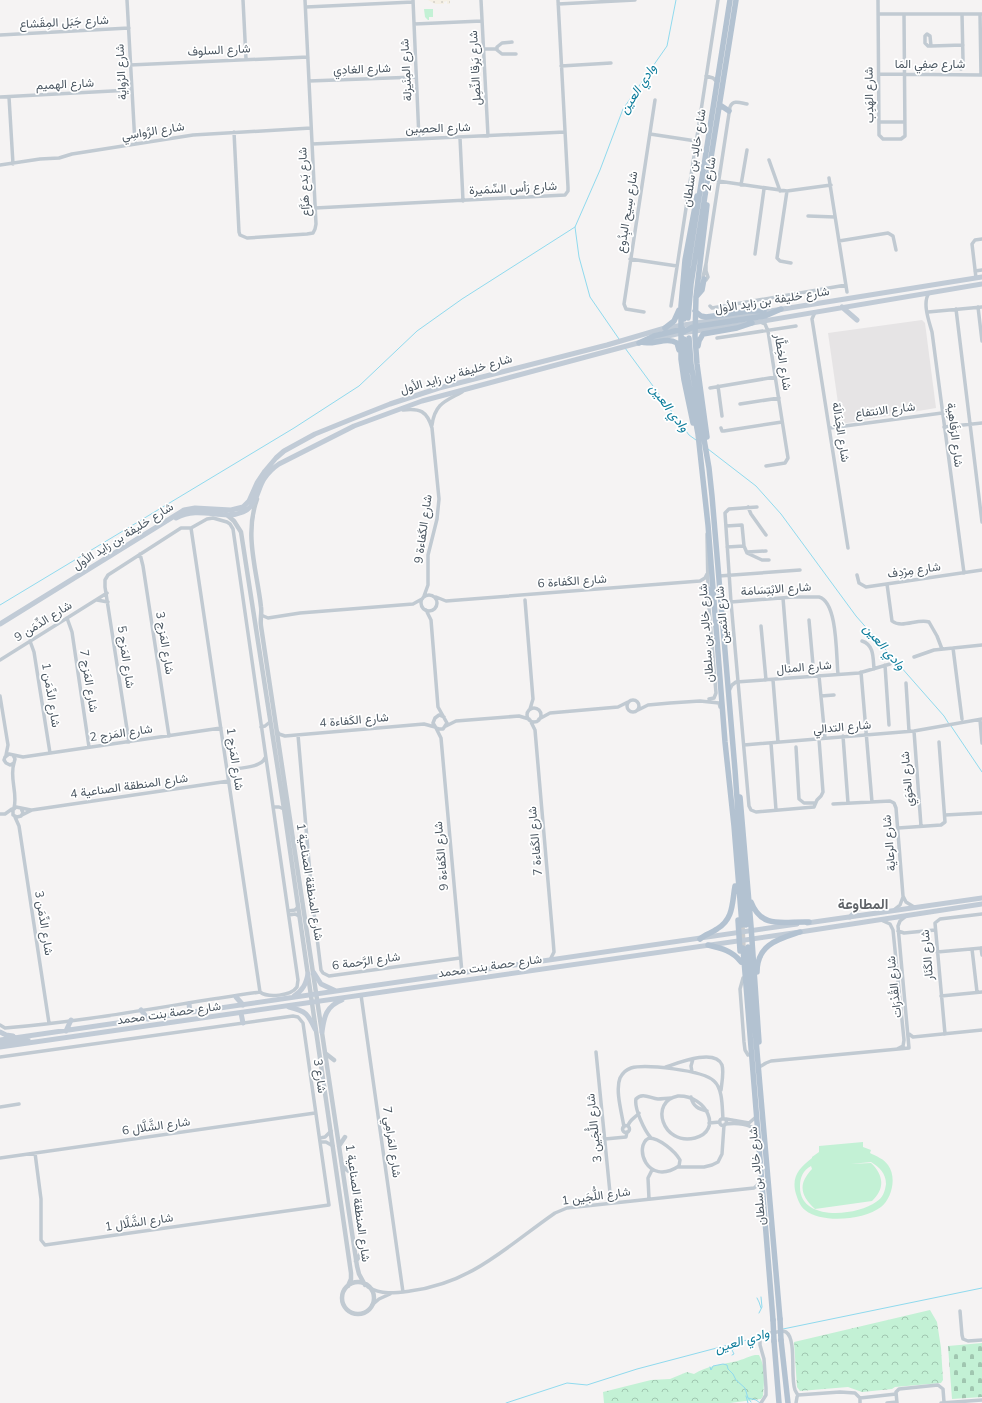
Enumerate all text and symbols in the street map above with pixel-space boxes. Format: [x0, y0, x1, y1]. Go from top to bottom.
street label: شارع جَبَل المِقَشاع [19, 12, 109, 33]
street label: شارع بَرقا النِّصِل [465, 30, 486, 106]
street label: شارع المِنَيزلة [396, 38, 417, 102]
street label: شارع السلوف [187, 40, 251, 61]
street label: شارع الرُواية [112, 44, 131, 100]
street label: شارع صِفِي المَا [895, 56, 965, 74]
street label: شارع الغادِي [333, 60, 391, 80]
water label: وادي العين [615, 60, 662, 118]
street label: شارع الهَدِب [861, 67, 878, 123]
street label: شارع الهميم [35, 74, 95, 95]
street label: شارع خالِد بن سلطان [678, 108, 711, 208]
street label: شارع الرَّواسِي [120, 118, 186, 146]
street label: شارع الحصِين [405, 119, 471, 138]
street label: شارع بَدع هَزَّاع [294, 147, 315, 217]
street label: شارع 2 [698, 156, 721, 192]
street label: شارع سِيح البِدُوع [613, 170, 642, 254]
street label: شارع رَأس السِّمَيرة [469, 178, 557, 199]
street label: شارع خليفة بن زايد الأول [714, 283, 831, 318]
street label: شارع الخِطَّار [769, 331, 796, 392]
street label: شارع خليفة بن زايد الأول [398, 350, 514, 399]
water label: وادي العين [644, 380, 693, 437]
street label: شارع الانتفاع [854, 398, 916, 423]
street label: شارع الجَدَالَة [827, 401, 854, 463]
street label: شارع الرَفَاهِية [942, 402, 967, 468]
street label: شارع الكَفاءة 9 [410, 494, 437, 565]
street label: شارع خليفة بن زايد الأول [70, 499, 177, 574]
street label: شارع مِرْدِف [886, 558, 942, 583]
street label: شارع الكَفاءة 6 [537, 571, 607, 592]
street label: شارع الابْتِسَامَة [740, 579, 812, 600]
street label: شارع خالِد بن سلطان [695, 583, 718, 683]
street label: شارع الثمين [712, 585, 733, 645]
street label: شارع الدِّمَن 9 [11, 597, 75, 646]
street label: شارع المَزج 3 [151, 610, 178, 676]
water label: وادي العين [858, 620, 909, 675]
street label: شارع المَزج 5 [113, 625, 138, 690]
street label: شارع المَزج 7 [75, 648, 102, 714]
street label: شارع المنال [776, 657, 832, 678]
street label: شارع الدِّمَن 1 [37, 662, 64, 729]
street label: شارع الكَفاءة 4 [319, 709, 389, 732]
street label: شارع التدالي [812, 716, 872, 739]
street label: شارع المَزج 2 [89, 721, 154, 746]
street label: شارع المَزج 1 [222, 727, 247, 792]
street label: شارع الخوَي [897, 751, 919, 807]
street label: شارع المنطقة الصناعية 4 [69, 770, 189, 803]
street label: شارع الكَفاءة 7 [524, 806, 547, 876]
street label: شارع الرعاية [879, 814, 900, 872]
street label: شارع الكَفاءة 9 [430, 821, 453, 891]
street label: شارع المنطقة الصناعية 1 [292, 822, 327, 942]
street label: شارع الدِّمَن 3 [30, 890, 57, 957]
district label: المطاوعة [838, 895, 888, 914]
street label: شارع الكَنَار [917, 929, 938, 982]
street label: شارع الرَّحمة 6 [331, 948, 401, 975]
street label: شارع حصة بنت محمد [437, 951, 543, 982]
street label: شارع القُدْرَات [883, 955, 906, 1019]
street label: شارع حصة بنت محمد [116, 998, 222, 1029]
street label: شارع 3 [309, 1058, 330, 1094]
street label: شارع اللُّجَين 3 [580, 1093, 607, 1163]
street label: شارع المَرامِي 7 [377, 1105, 405, 1179]
street label: شارع الشَّلَّال 6 [121, 1112, 191, 1140]
street label: شارع خالِد بن سلطان [745, 1126, 770, 1226]
street label: شارع المنطقة الصناعية 1 [341, 1143, 374, 1263]
street label: شارع اللُّجَين 1 [560, 1181, 632, 1210]
street label: شارع الشَّلَّال 1 [104, 1208, 174, 1236]
water label: وادي العين [712, 1324, 772, 1359]

